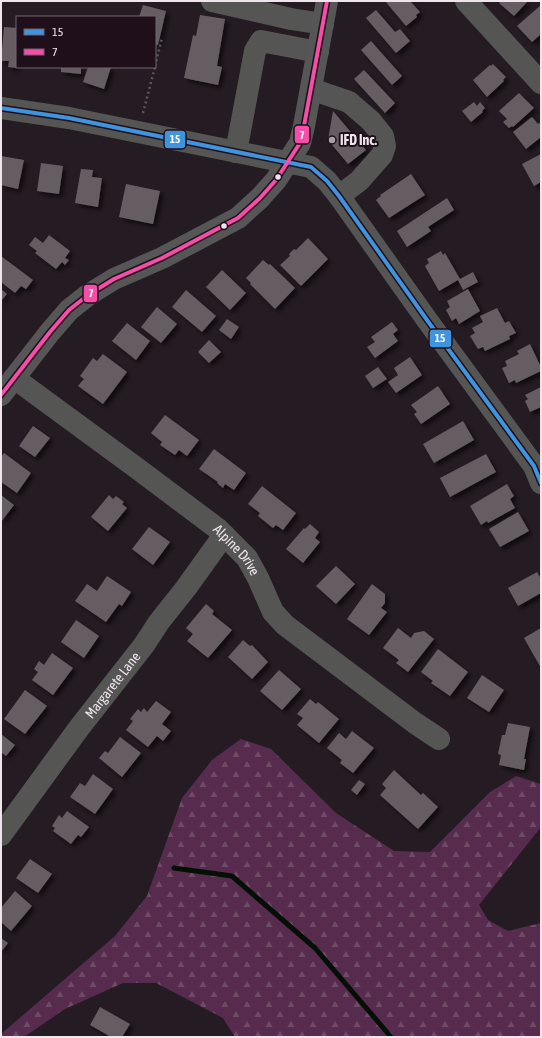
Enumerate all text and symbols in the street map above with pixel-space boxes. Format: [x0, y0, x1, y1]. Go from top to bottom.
legend [16, 16, 156, 68]
text: 15 [52, 25, 63, 39]
text: 7 [52, 45, 58, 59]
line badge: 7 [294, 125, 310, 144]
text: 7 [299, 129, 305, 141]
line badge: 15 [164, 130, 186, 149]
place label: IFD Inc. [340, 132, 378, 148]
text: 15 [170, 133, 180, 145]
marker: IFD Inc. [327, 135, 337, 145]
unlabelled marker [273, 172, 283, 182]
unlabelled marker [219, 221, 229, 231]
line badge: 7 [83, 284, 98, 303]
text: 7 [88, 287, 94, 299]
line badge: 15 [429, 329, 452, 348]
text: 15 [435, 332, 445, 344]
street label: Alpine Drive [210, 521, 263, 578]
street label: Margarete Lane [82, 649, 144, 721]

